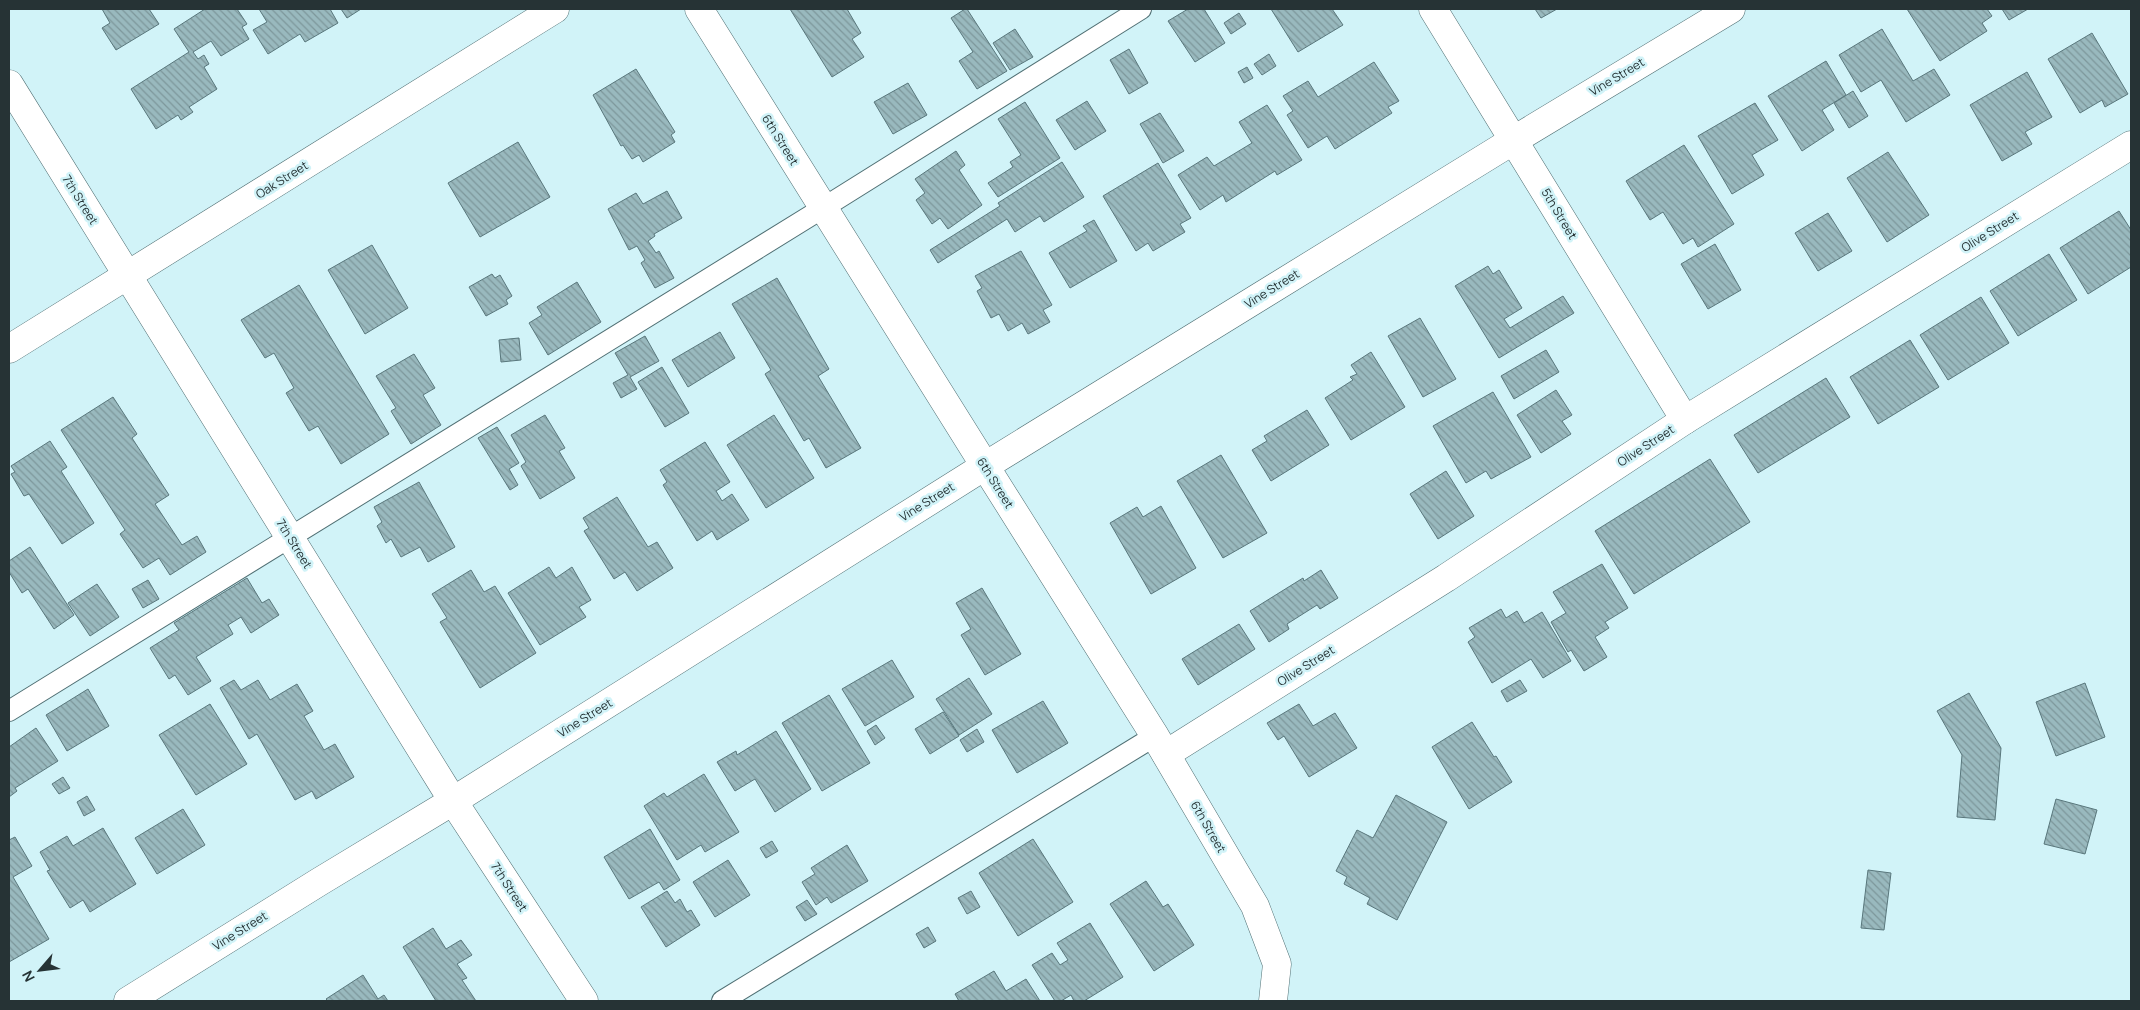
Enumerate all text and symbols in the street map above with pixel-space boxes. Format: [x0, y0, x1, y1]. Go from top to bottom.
street label: Vine Street [1586, 53, 1648, 100]
street label: 6th Street [758, 111, 803, 169]
street label: Oak Street [252, 157, 311, 202]
street label: 7th Street [58, 172, 102, 228]
street label: 5th Street [1538, 185, 1581, 243]
street label: Olive Street [1958, 207, 2022, 256]
street label: Vine Street [1241, 265, 1302, 312]
street label: Olive Street [1614, 421, 1678, 470]
street label: 6th Street [973, 454, 1018, 512]
street label: Vine Street [896, 478, 957, 525]
street label: 7th Street [272, 516, 316, 572]
street label: Olive Street [1274, 641, 1338, 690]
street label: Vine Street [554, 694, 615, 741]
street label: 6th Street [1187, 798, 1230, 856]
street label: 7th Street [487, 859, 532, 915]
street label: Vine Street [209, 907, 270, 954]
north arrow [15, 945, 65, 995]
text: N [17, 967, 39, 985]

